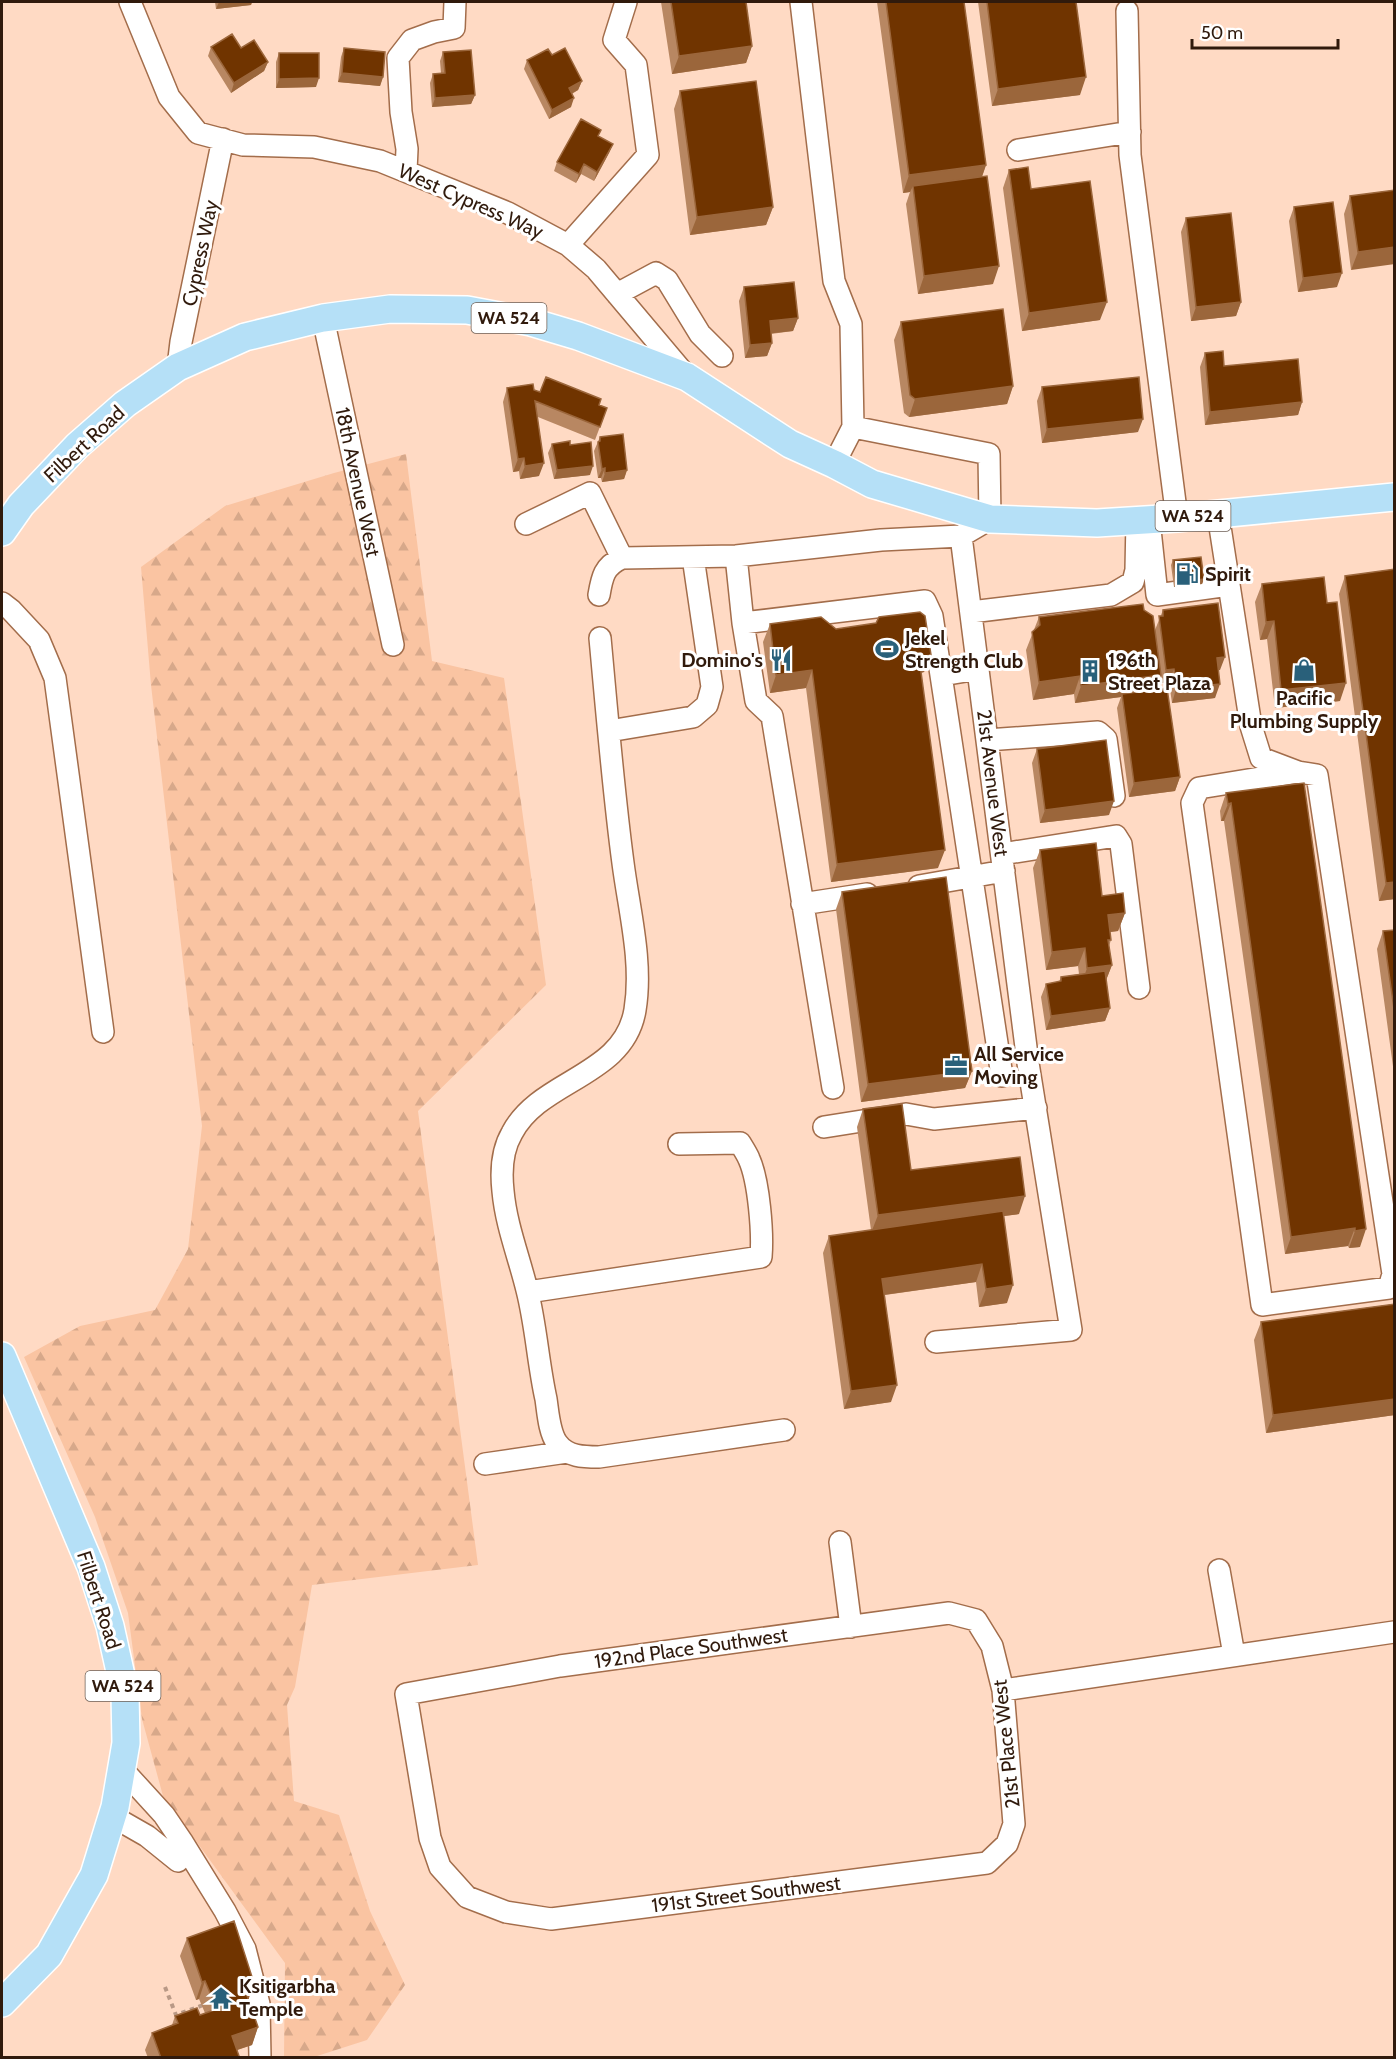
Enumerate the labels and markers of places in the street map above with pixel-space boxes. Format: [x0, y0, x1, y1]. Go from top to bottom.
fuel station icon: Spirit [1174, 561, 1200, 587]
place label: Spirit [1205, 562, 1251, 586]
place label: Jekel Strength Club [904, 626, 1023, 673]
sports icon: Jekel Strength Club [874, 636, 900, 662]
restaurant icon: Domino's [768, 647, 794, 673]
place label: Domino's [681, 648, 763, 672]
place label: 196th Street Plaza [1108, 648, 1211, 695]
shop icon: Pacific Plumbing Supply [1291, 657, 1317, 683]
building icon: 196th Street Plaza [1077, 658, 1103, 684]
place label: Pacific Plumbing Supply [1230, 686, 1378, 733]
place label: All Service Moving [974, 1042, 1064, 1089]
office icon: All Service Moving [943, 1053, 969, 1079]
place label: Ksitigarbha Temple [239, 1974, 335, 2021]
temple icon: Ksitigarbha Temple [208, 1985, 234, 2011]

